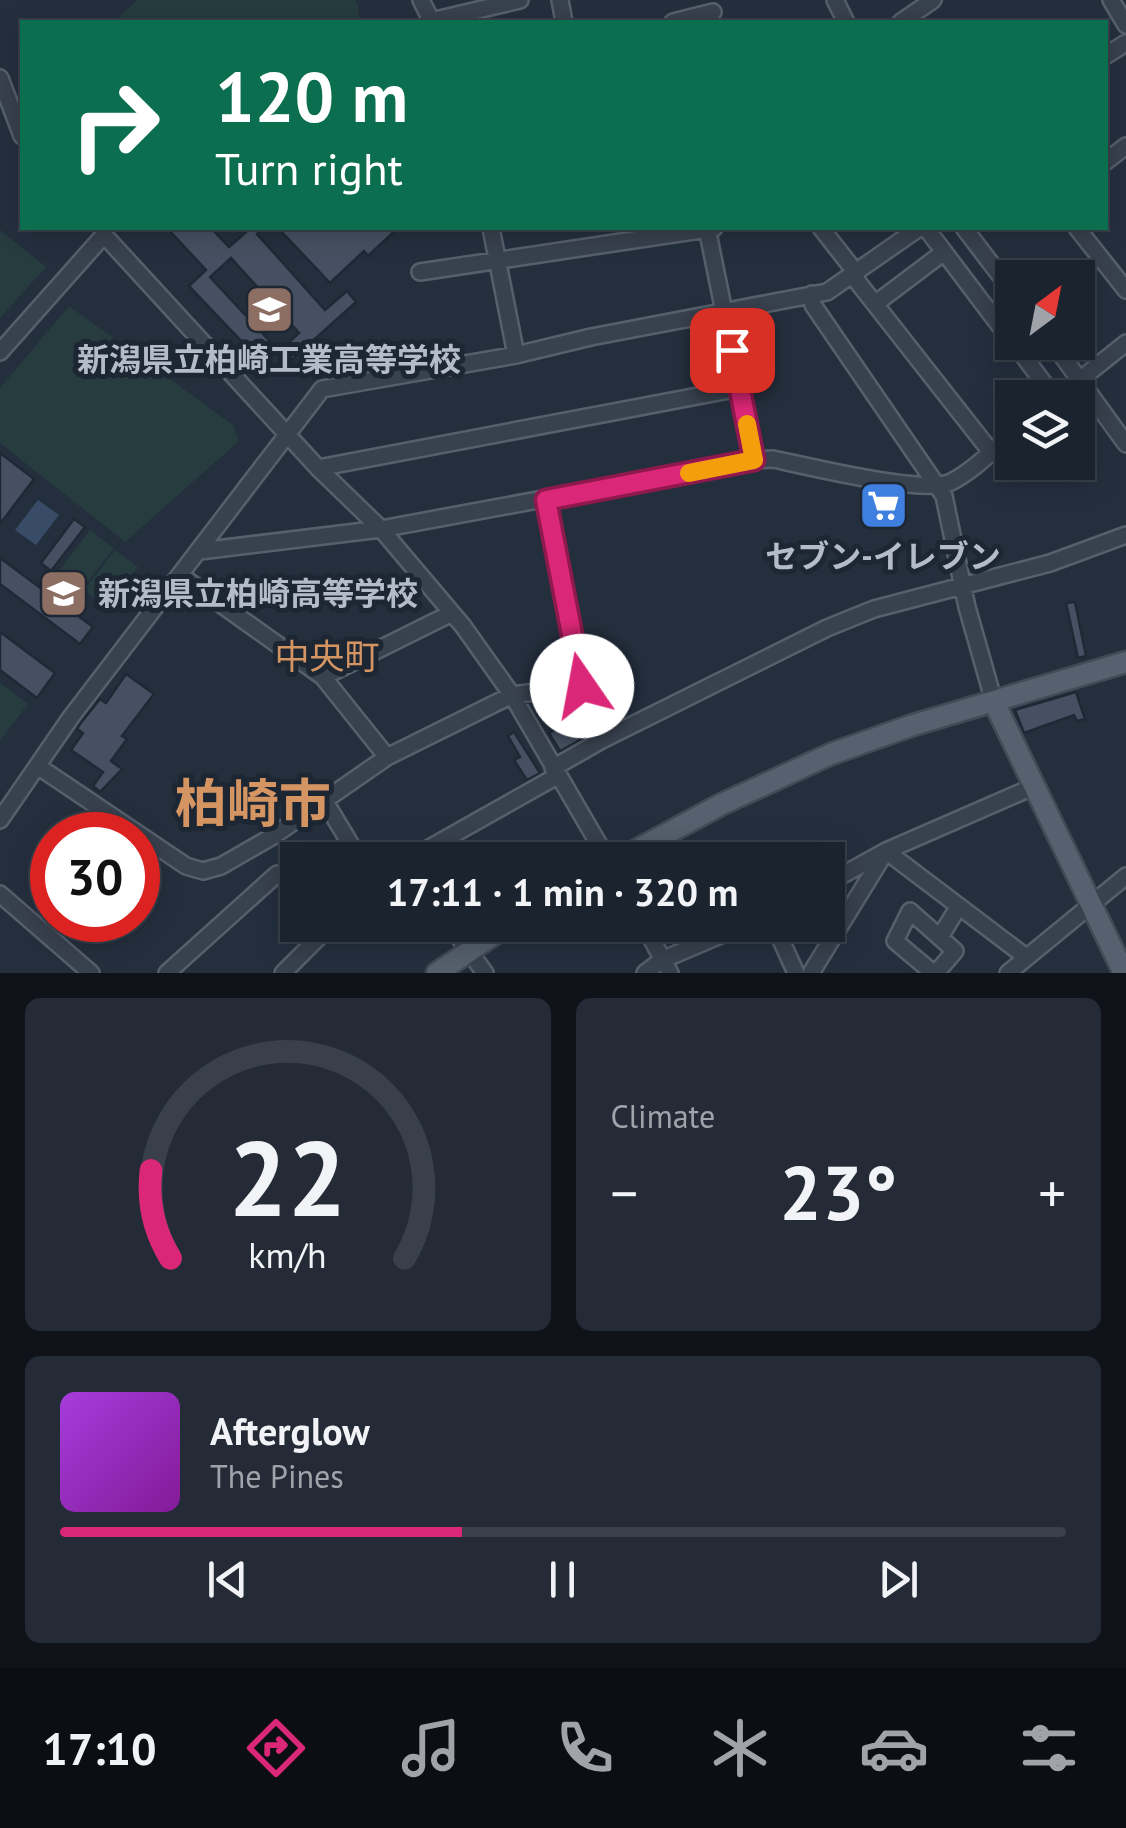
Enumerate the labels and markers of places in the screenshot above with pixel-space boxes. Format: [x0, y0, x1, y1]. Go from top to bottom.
school or university icon: 新潟県立柏崎工業高等学校 [243, 283, 295, 335]
pin [690, 308, 775, 393]
place label: 新潟県立柏崎工業高等学校 [77, 338, 461, 380]
supermarket icon: セブン-イレブン [857, 480, 909, 532]
place label: セブン-イレブン [765, 535, 1001, 577]
school or university icon: 新潟県立柏崎高等学校 [37, 567, 89, 619]
place label: 新潟県立柏崎高等学校 [98, 572, 418, 614]

